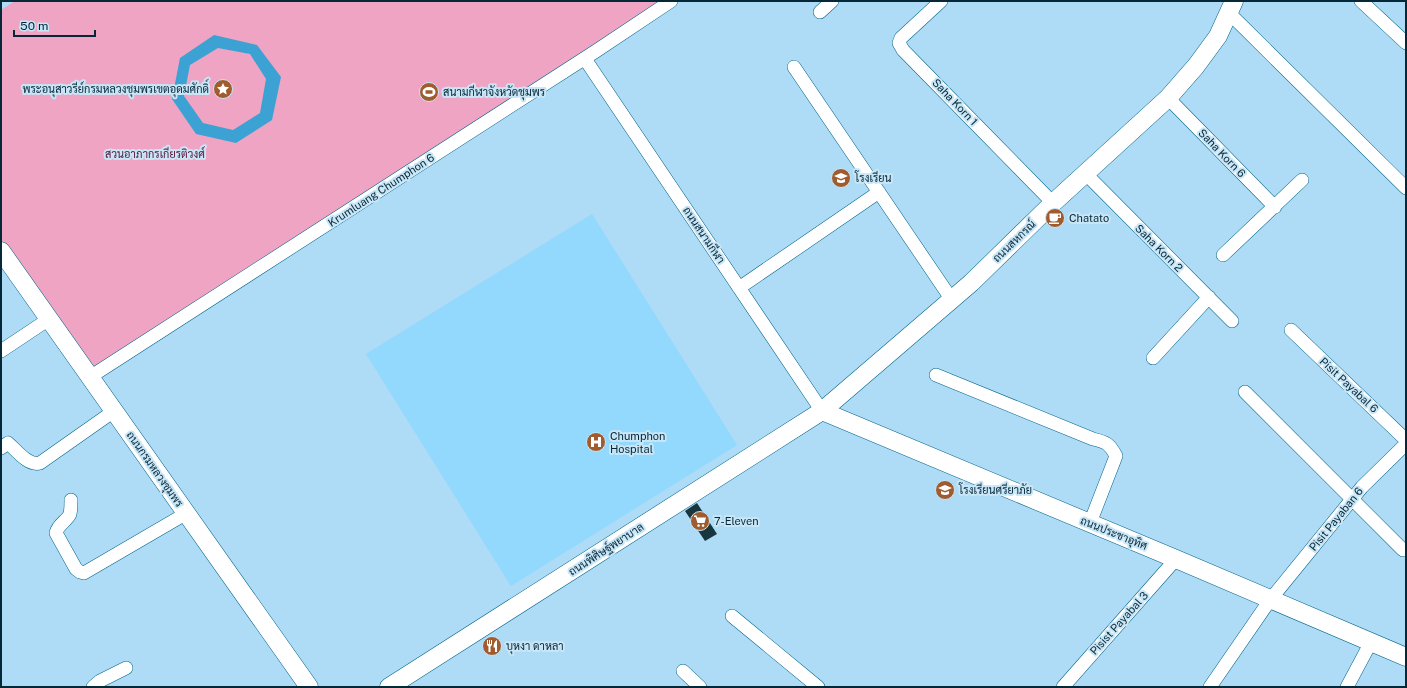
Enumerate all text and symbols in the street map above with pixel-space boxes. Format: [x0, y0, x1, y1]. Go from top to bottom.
scale bar [14, 12, 95, 38]
text: 50 m [20, 19, 48, 33]
street label: Saha Korn 1 [930, 76, 980, 128]
place label: พระอนุสาวรีย์กรมหลวงชุมพรเขตอุดมศักดิ์ [23, 78, 209, 98]
place icon: พระอนุสาวรีย์กรมหลวงชุมพรเขตอุดมศักดิ์ [212, 78, 234, 100]
sports icon: สนามกีฬาจังหวัดชุมพร [418, 81, 440, 103]
place label: สนามกีฬาจังหวัดชุมพร [443, 84, 545, 101]
street label: Saha Korn 6 [1196, 127, 1248, 180]
park label: สวนอาภากรเกียรติวงศ์ [105, 146, 205, 160]
street label: Krumluang Chumphon 6 [326, 151, 436, 229]
school or university icon: โรงเรียน [830, 167, 852, 189]
place label: โรงเรียน [854, 170, 892, 184]
street label: ถนนสนามกีฬา [681, 203, 729, 265]
cafe icon: Chatato [1044, 207, 1066, 229]
place label: Chatato [1069, 212, 1109, 224]
street label: ถนนสหกรณ์ [989, 216, 1038, 264]
street label: Saha Korn 2 [1133, 222, 1185, 274]
street label: Pisit Payabal 6 [1317, 355, 1381, 415]
street label: ถนนกรมหลวงชุมพร [122, 429, 186, 511]
place label: Chumphon Hospital [610, 430, 665, 455]
hospital icon: Chumphon Hospital [585, 431, 607, 453]
school or university icon: โรงเรียนศรียาภัย [934, 479, 956, 501]
place label: โรงเรียนศรียาภัย [958, 482, 1032, 496]
street label: Pisit Payaban 6 [1307, 485, 1365, 553]
supermarket icon: 7-Eleven [689, 510, 711, 532]
street label: ถนนประชาอุทิศ [1078, 514, 1149, 555]
place label: 7-Eleven [714, 515, 759, 527]
street label: ถนนพิศิษฐ์พยาบาล [565, 519, 647, 579]
street label: Pisist Payabal 3 [1088, 589, 1150, 657]
restaurant icon: บุหงา ดาหลา [481, 635, 503, 657]
place label: บุหงา ดาหลา [506, 640, 564, 655]

